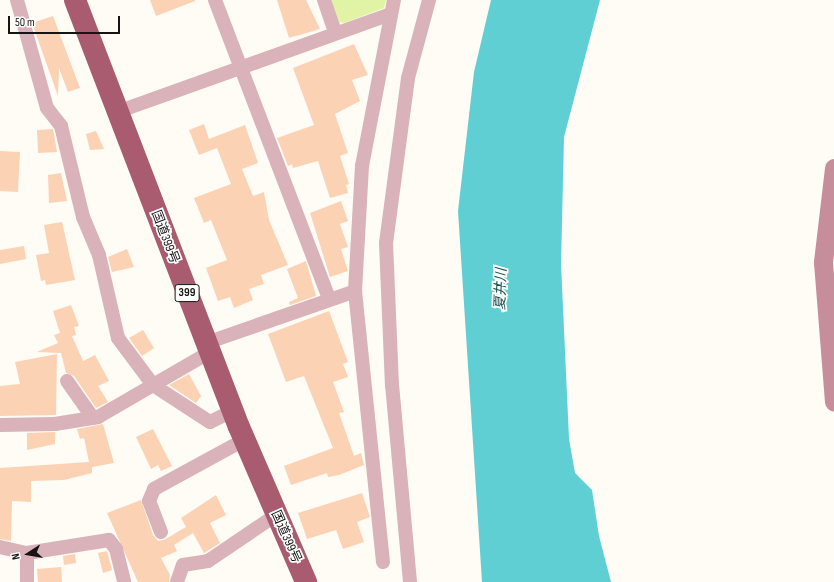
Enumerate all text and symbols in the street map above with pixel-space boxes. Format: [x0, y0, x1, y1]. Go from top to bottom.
scale bar [10, 8, 122, 34]
text: 50 m [15, 15, 35, 30]
street label: 国道399号 [148, 208, 182, 266]
water label: 夏井川 [492, 268, 510, 310]
road number: 399 [174, 283, 200, 303]
street label: 国道399号 [267, 508, 305, 566]
north arrow [8, 534, 48, 574]
text: N [9, 552, 23, 561]

